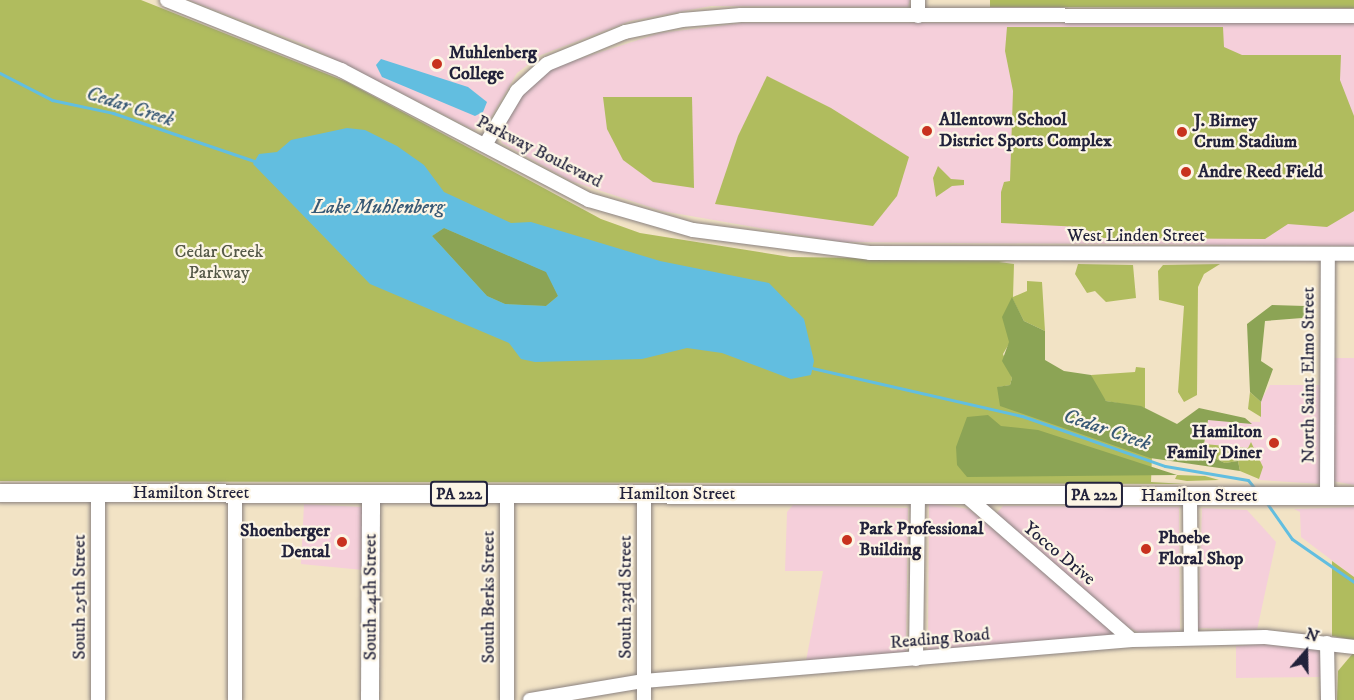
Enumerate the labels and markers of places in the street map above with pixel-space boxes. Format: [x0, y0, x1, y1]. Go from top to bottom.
place label: Muhlenberg College [449, 43, 537, 86]
marker: Muhlenberg College [430, 57, 444, 71]
place label: Allentown School District Sports Complex [939, 110, 1112, 152]
place label: J. Birney Crum Stadium [1194, 111, 1297, 154]
marker: Allentown School District Sports Complex [920, 124, 934, 138]
marker: J. Birney Crum Stadium [1175, 125, 1189, 139]
place label: Andre Reed Field [1198, 161, 1323, 183]
marker: Andre Reed Field [1179, 165, 1193, 179]
place label: Hamilton Family Diner [1167, 422, 1262, 464]
marker: Hamilton Family Diner [1267, 436, 1281, 450]
place label: Park Professional Building [859, 519, 983, 562]
place label: Shoenberger Dental [240, 521, 330, 564]
place label: Phoebe Floral Shop [1158, 528, 1243, 570]
marker: Park Professional Building [840, 533, 854, 547]
marker: Shoenberger Dental [335, 535, 349, 549]
marker: Phoebe Floral Shop [1139, 542, 1153, 556]

